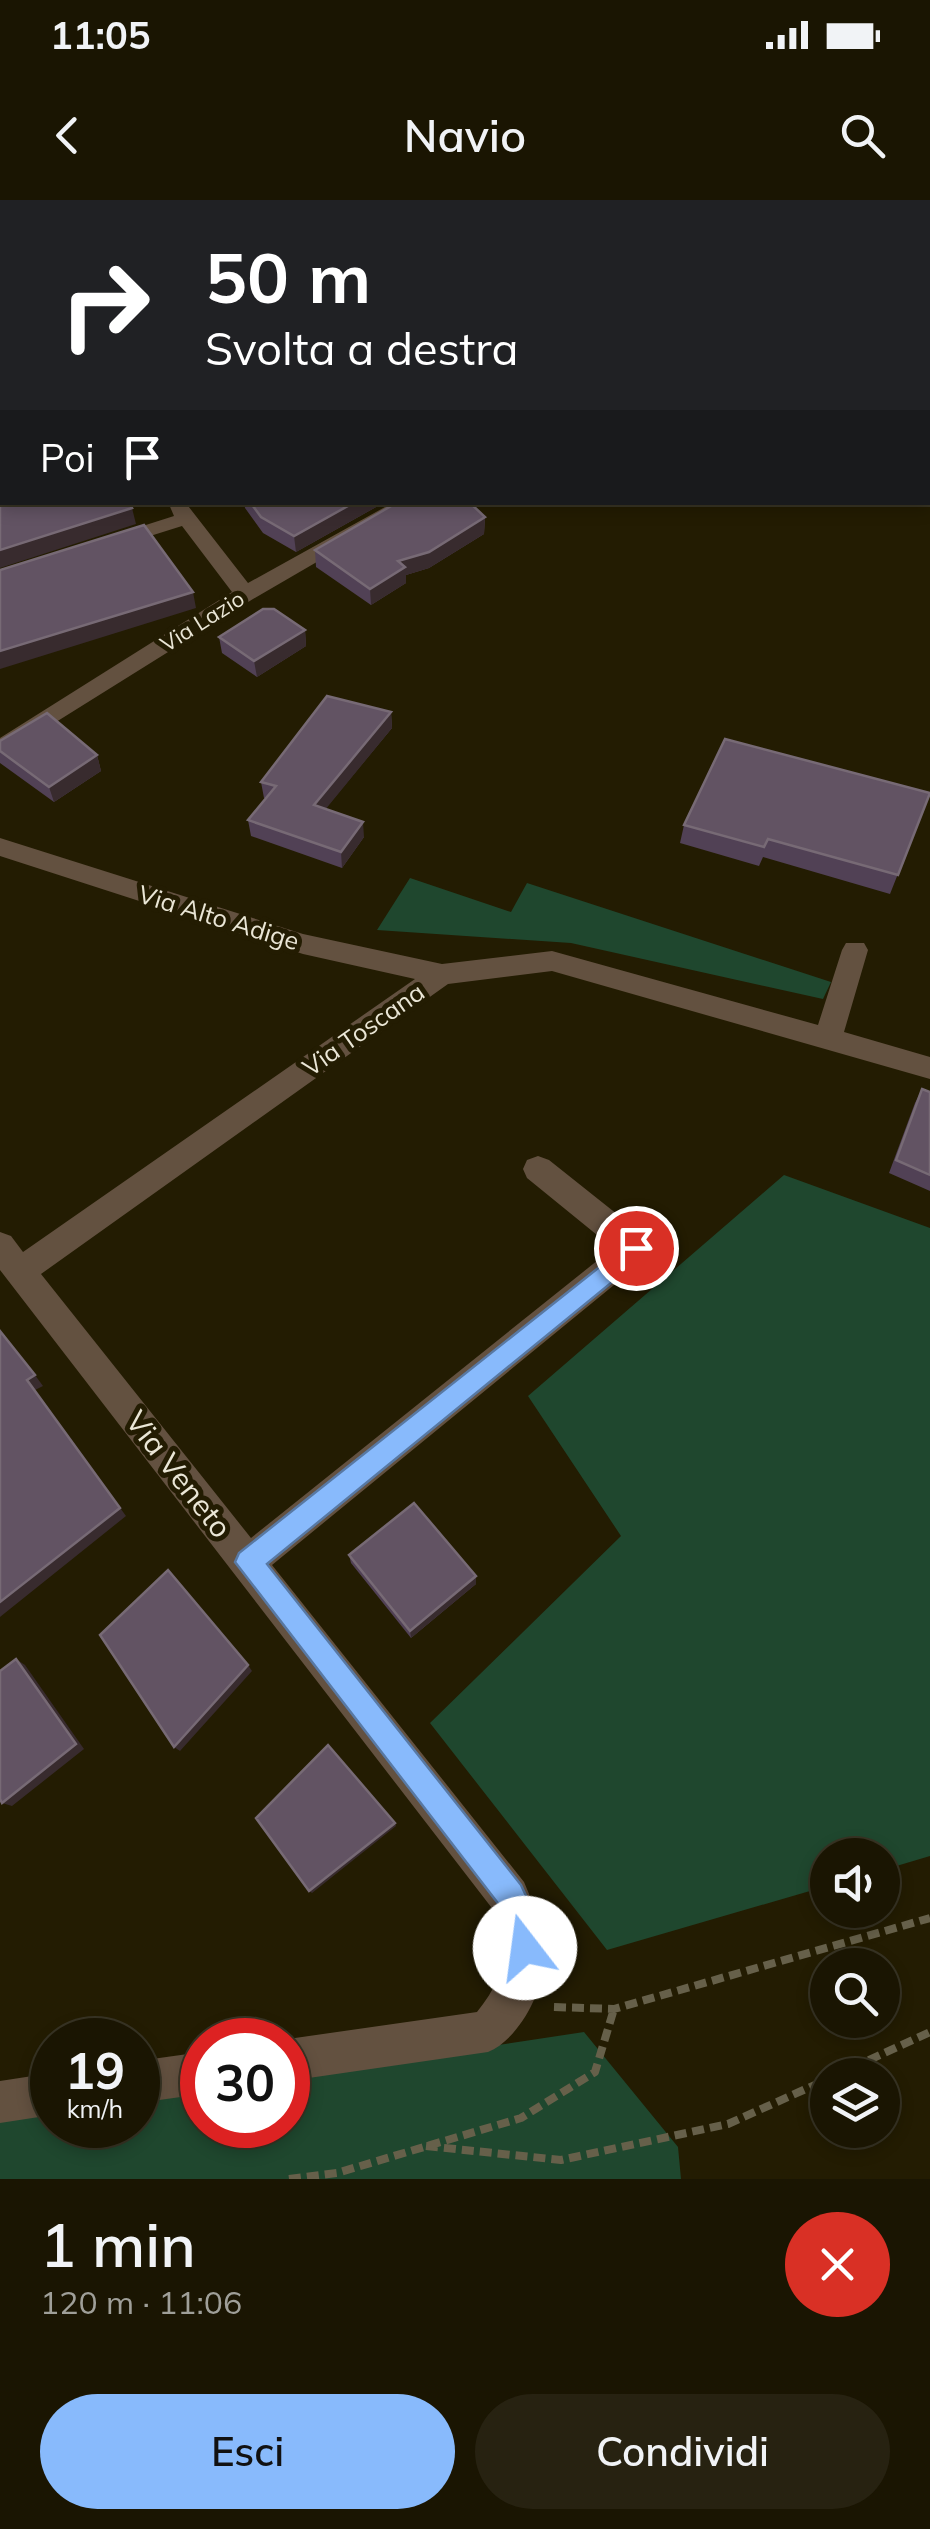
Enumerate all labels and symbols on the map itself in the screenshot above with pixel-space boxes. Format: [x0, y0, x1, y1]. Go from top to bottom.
street label: Via Lazio [155, 584, 249, 658]
street label: Via Alto Adige [135, 878, 303, 956]
street label: Via Toscana [296, 976, 430, 1082]
pin [594, 1206, 679, 1291]
street label: Via Veneto [118, 1403, 240, 1545]
position arrow [473, 1896, 577, 2000]
speed limit sign: 30 [180, 2018, 310, 2148]

